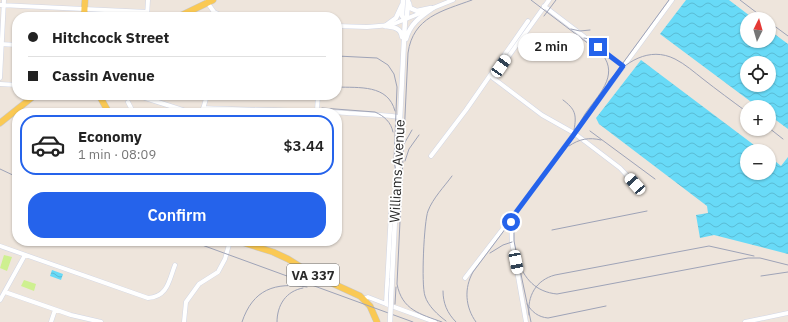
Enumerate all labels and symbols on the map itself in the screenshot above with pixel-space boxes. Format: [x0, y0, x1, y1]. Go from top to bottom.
north arrow [740, 12, 776, 48]
callout: 2 min [518, 33, 584, 61]
route end [589, 38, 607, 56]
car [489, 53, 513, 79]
street label: Williams Avenue [385, 118, 409, 223]
car [623, 171, 647, 197]
route start [502, 213, 520, 231]
car [508, 249, 524, 275]
road number: VA 337 [287, 264, 339, 286]

